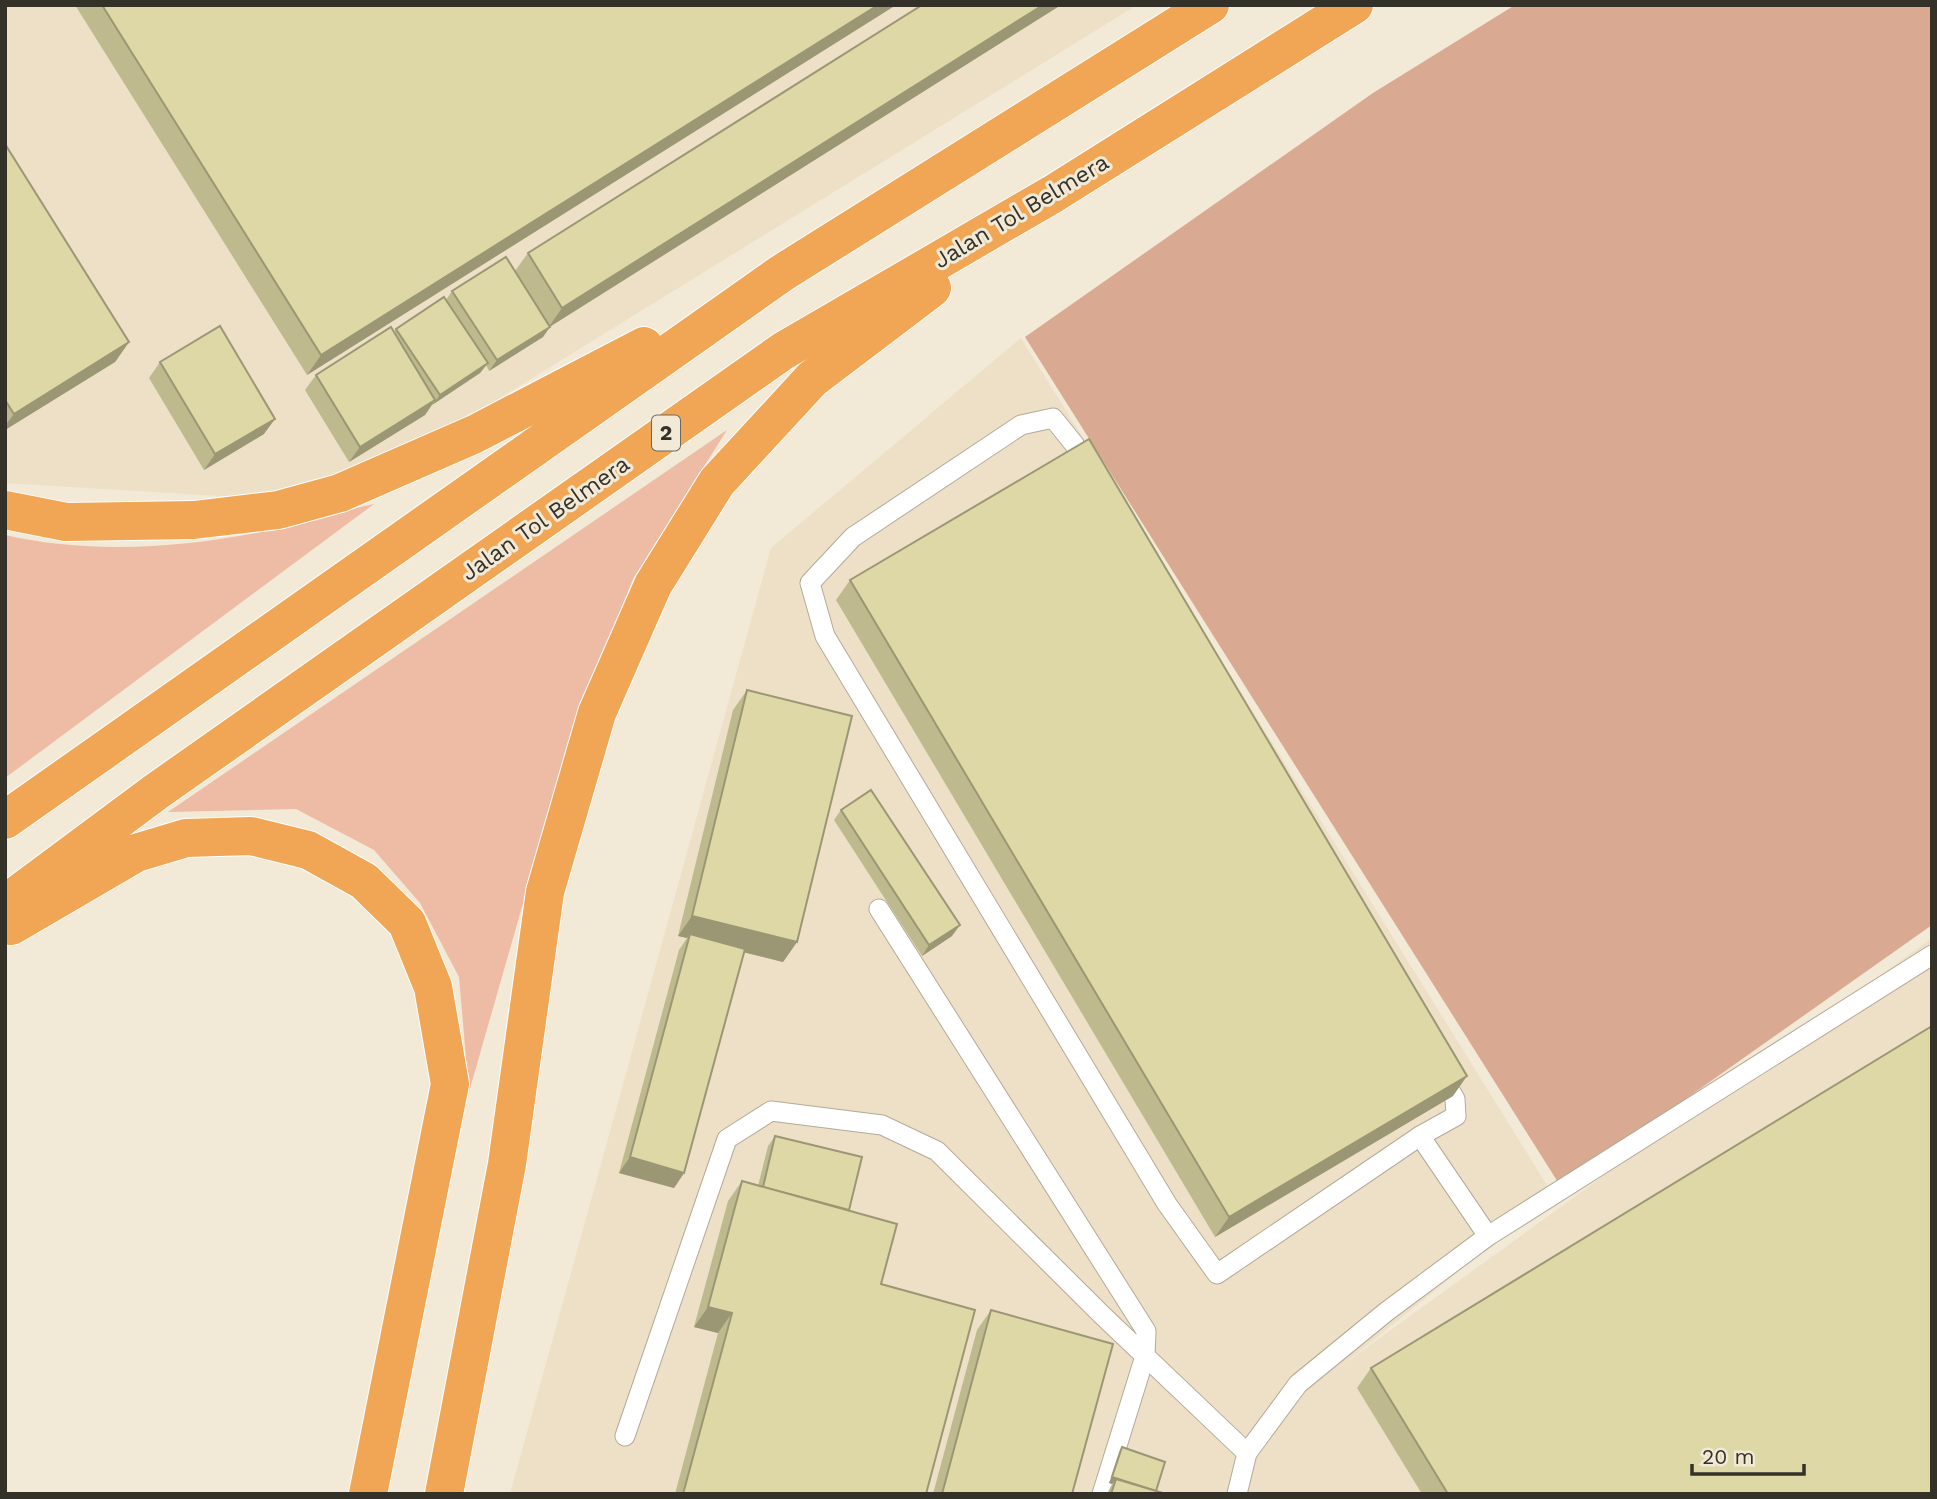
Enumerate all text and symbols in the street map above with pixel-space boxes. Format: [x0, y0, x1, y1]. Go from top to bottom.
street label: Jalan Tol Belmera [929, 149, 1113, 274]
road number: 2 [652, 416, 680, 450]
street label: Jalan Tol Belmera [456, 450, 635, 587]
scale bar [1692, 1432, 1804, 1476]
text: 20 m [1702, 1444, 1754, 1469]

